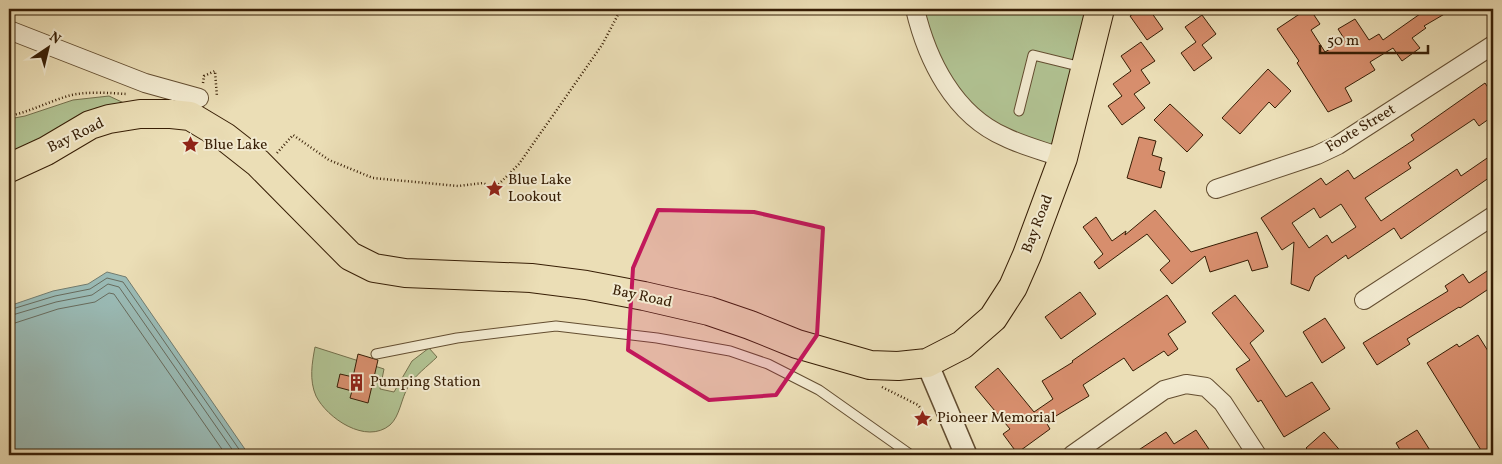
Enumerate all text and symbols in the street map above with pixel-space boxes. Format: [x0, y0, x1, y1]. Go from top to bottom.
north arrow [22, 22, 72, 72]
scale bar [1320, 22, 1427, 54]
text: N [45, 28, 64, 49]
text: 50 m [1327, 31, 1359, 52]
street label: Foote Street [1322, 100, 1400, 158]
street label: Bay Road [44, 113, 108, 159]
place icon: Blue Lake [180, 135, 200, 155]
place label: Blue Lake [204, 135, 267, 156]
place label: Blue Lake Lookout [508, 170, 571, 208]
place icon: Blue Lake Lookout [484, 179, 504, 199]
street label: Bay Road [1017, 192, 1059, 256]
street label: Bay Road [610, 280, 674, 314]
building icon: Pumping Station [346, 372, 366, 392]
place label: Pumping Station [370, 372, 481, 393]
place icon: Pioneer Memorial [913, 408, 933, 428]
place label: Pioneer Memorial [937, 408, 1055, 429]

